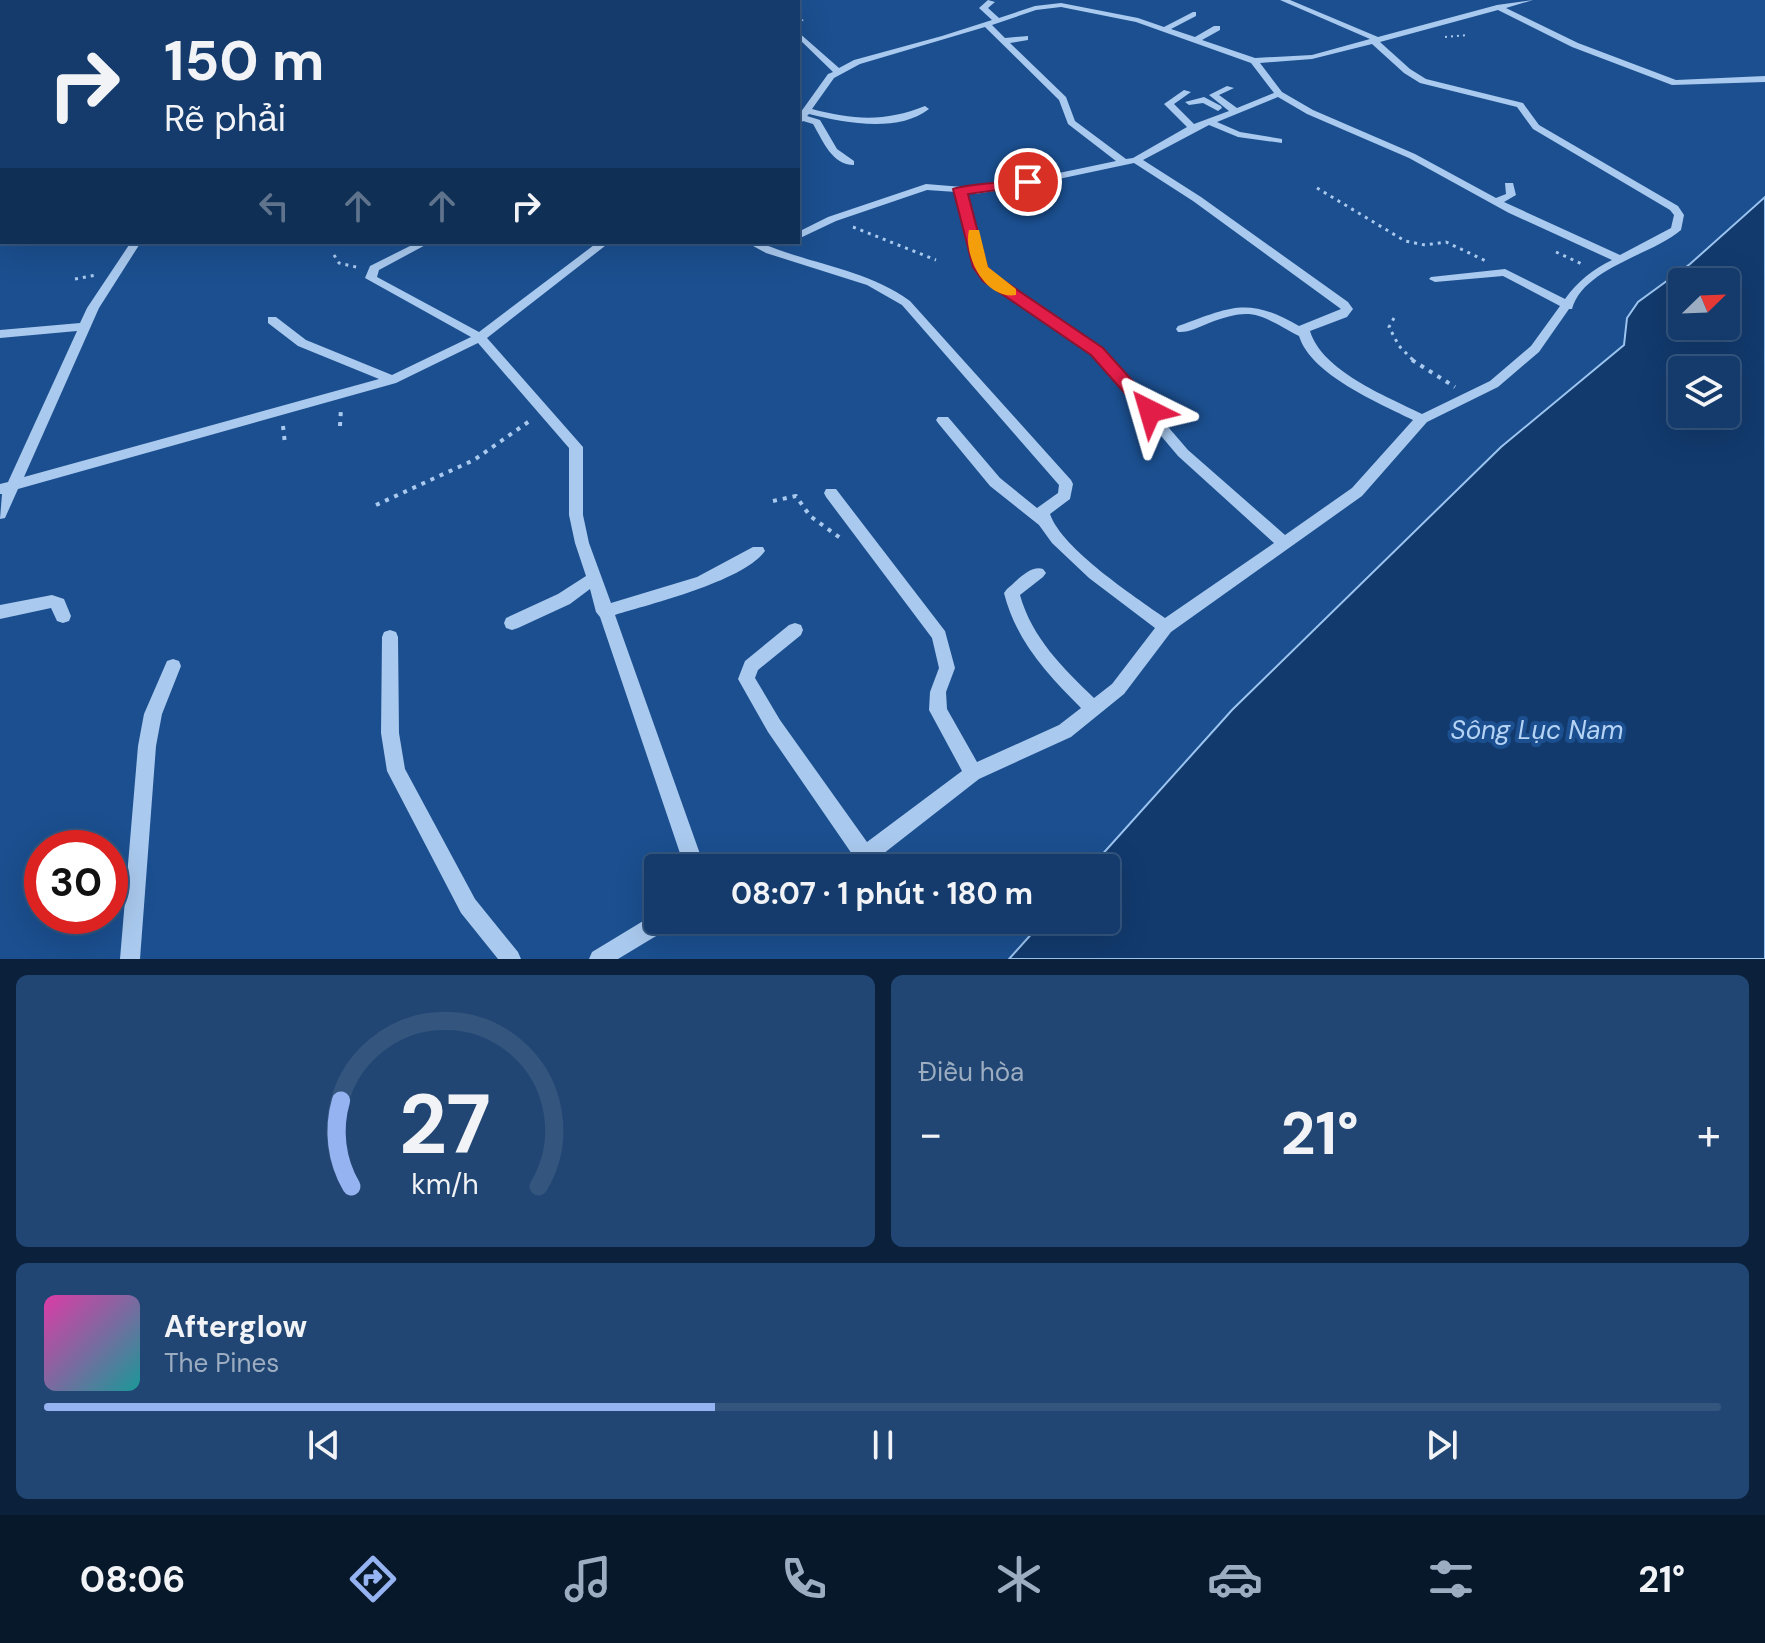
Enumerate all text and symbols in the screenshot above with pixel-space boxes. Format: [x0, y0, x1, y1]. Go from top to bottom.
text: 150 m [164, 24, 325, 97]
icon: right [32, 32, 136, 136]
text: Rẽ phải [164, 95, 286, 142]
pin [994, 148, 1062, 216]
icon: arrive [1006, 160, 1050, 204]
icon: left [252, 184, 296, 228]
icon: ahead [336, 184, 380, 228]
icon: ahead [420, 184, 464, 228]
icon: right [504, 184, 548, 228]
north arrow [1668, 268, 1740, 340]
map controls [1668, 268, 1740, 428]
button: layers [1668, 356, 1740, 428]
position arrow [1108, 369, 1192, 453]
water label: Sông Lục Nam [1450, 713, 1624, 747]
speed limit sign: 30 [24, 830, 128, 934]
text: 08:07 · 1 phút · 180 m [731, 874, 1033, 913]
text: Điều hòa [919, 1055, 1024, 1089]
text: 27 [399, 1070, 491, 1179]
text: 21° [1281, 1094, 1359, 1173]
text: − [919, 1105, 943, 1163]
text: + [1697, 1105, 1721, 1163]
text: km/h [411, 1166, 479, 1203]
text: Afterglow [164, 1307, 307, 1346]
text: The Pines [164, 1346, 279, 1380]
icon: previous [302, 1423, 346, 1467]
icon: pause [861, 1423, 905, 1467]
icon: next [1420, 1423, 1464, 1467]
icon: directions [345, 1551, 401, 1607]
icon: music [560, 1551, 616, 1607]
icon: phone [776, 1551, 832, 1607]
icon: climate [991, 1551, 1047, 1607]
icon: car [1207, 1551, 1263, 1607]
icon: filters [1423, 1551, 1479, 1607]
text: 08:06 [80, 1556, 185, 1603]
text: 21° [1638, 1556, 1685, 1603]

